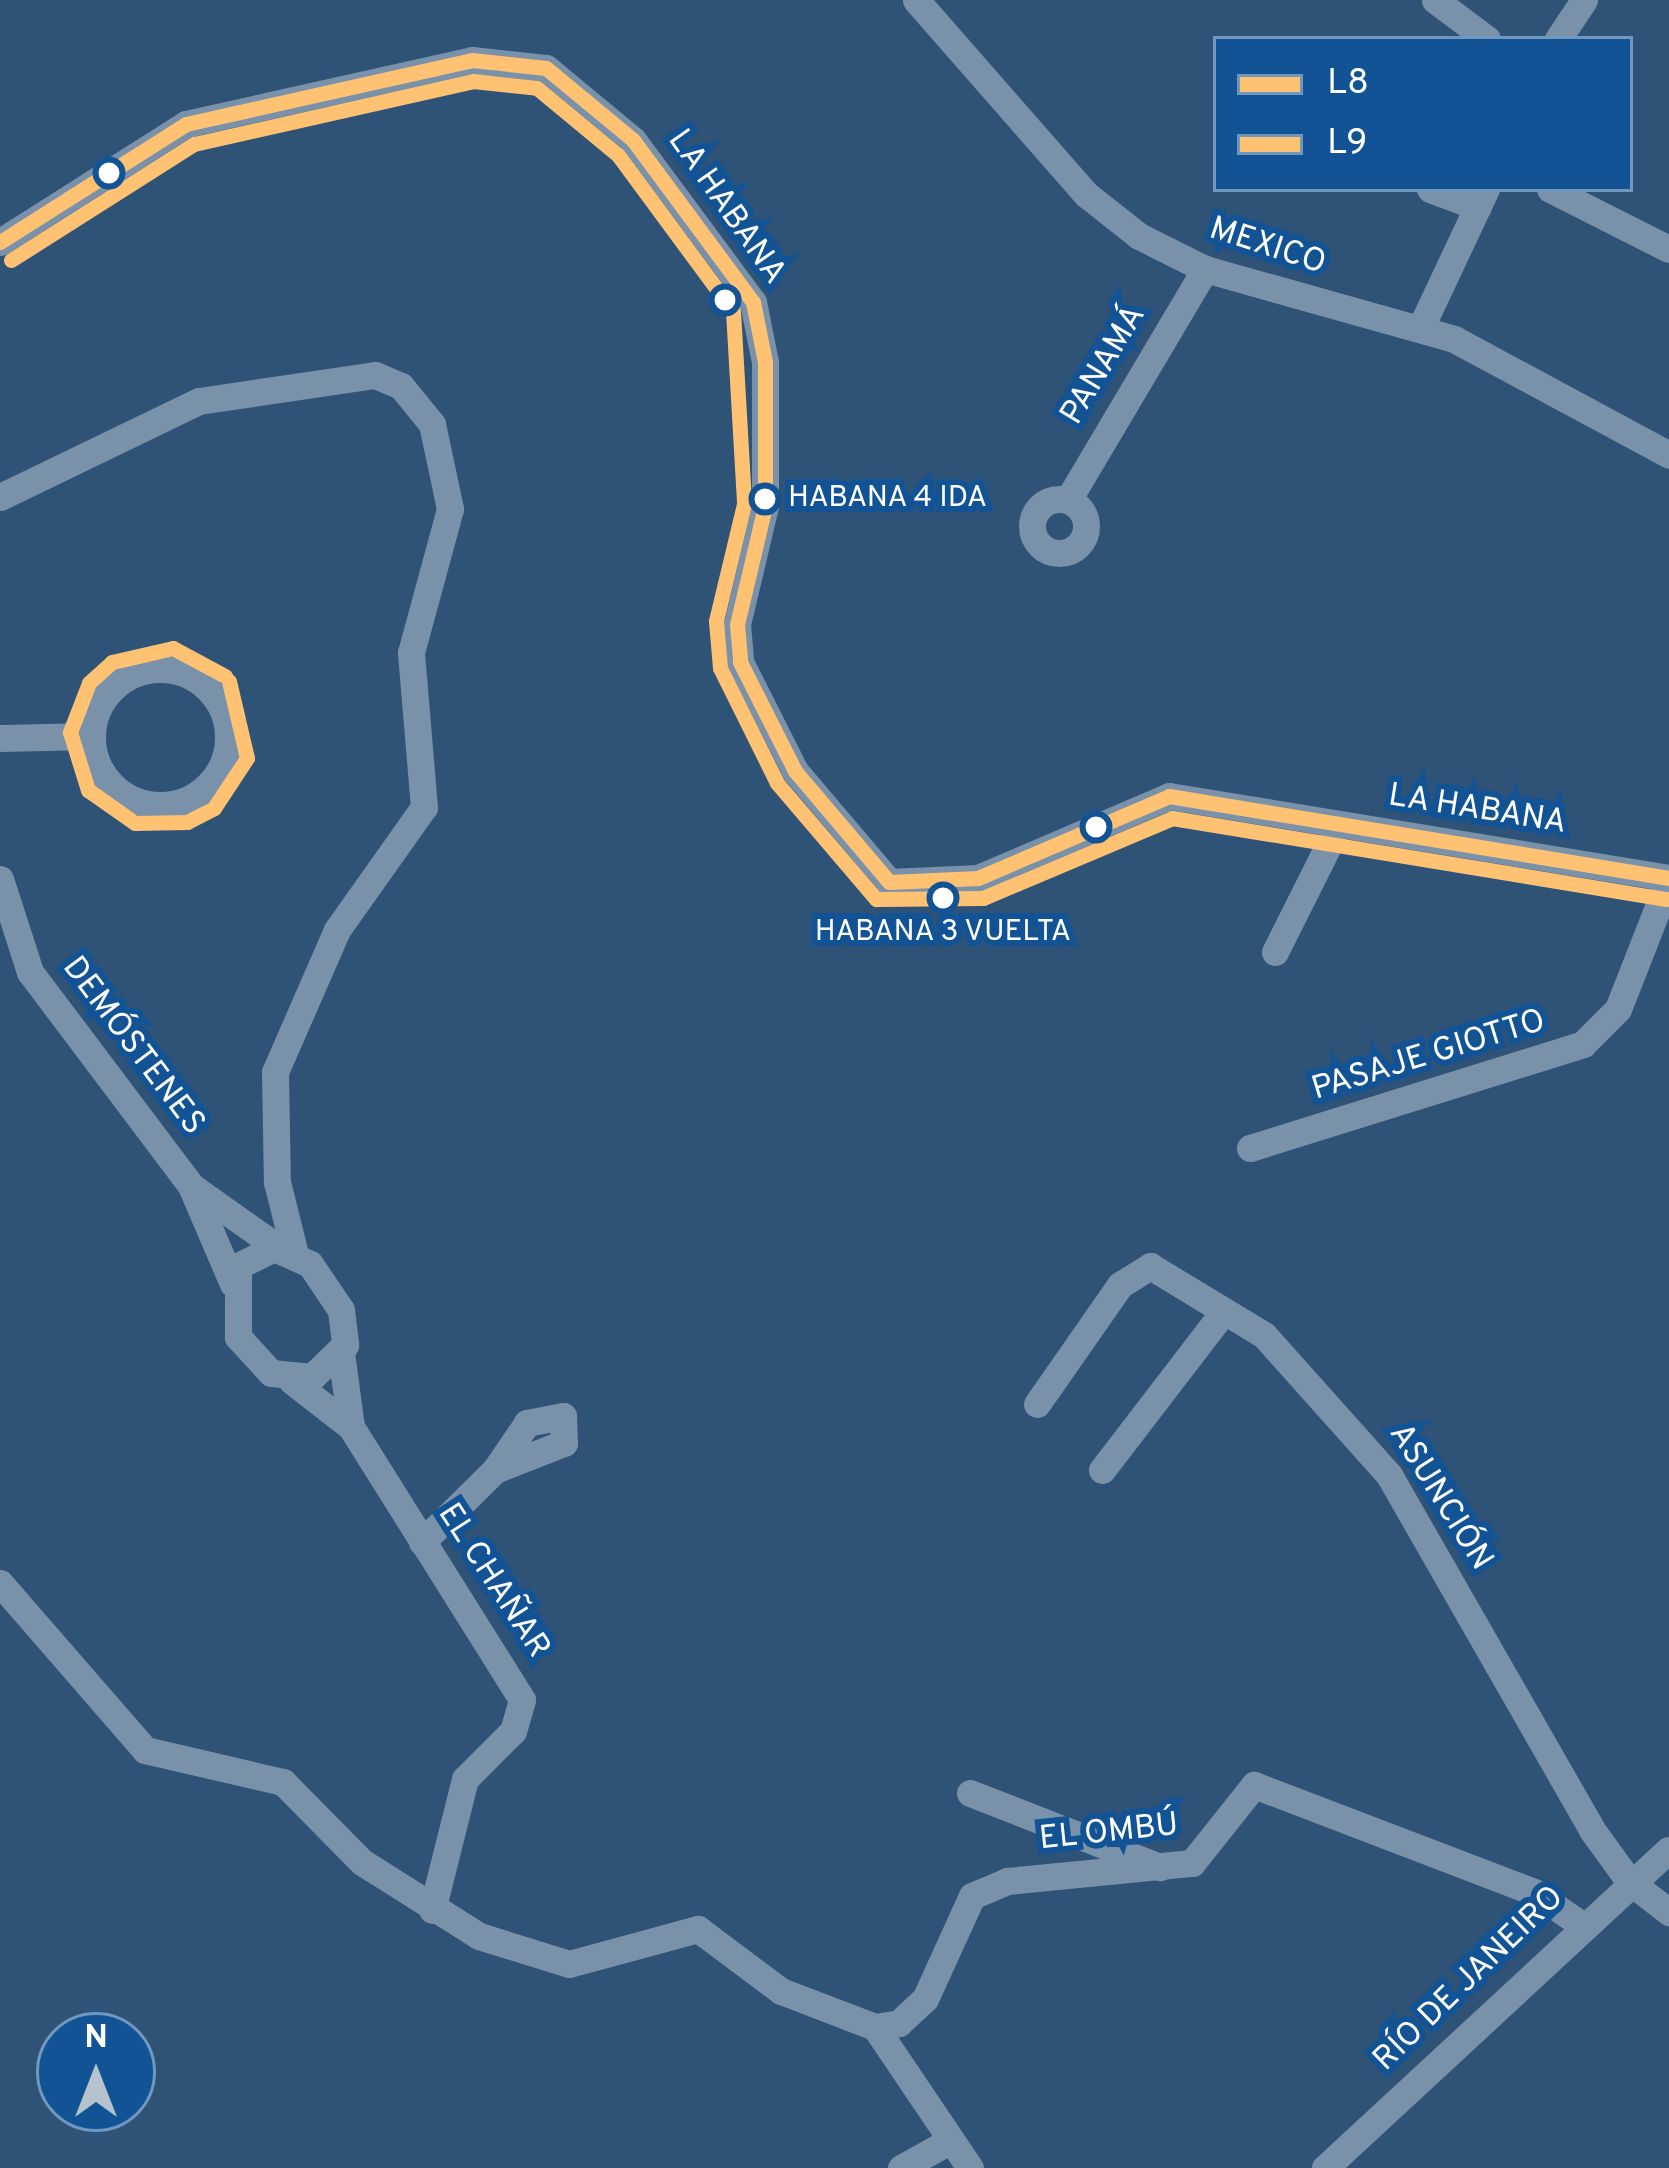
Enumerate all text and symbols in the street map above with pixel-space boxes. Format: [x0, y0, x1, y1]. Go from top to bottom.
legend [1213, 36, 1633, 192]
text: L8 [1327, 61, 1369, 107]
text: L9 [1327, 121, 1368, 167]
street label: LA HABANA [657, 123, 793, 293]
unlabelled marker [98, 162, 120, 184]
street label: MEXICO [1204, 211, 1330, 285]
unlabelled marker [714, 289, 736, 311]
street label: PANAMÁ [1054, 299, 1156, 433]
place label: HABANA 4 IDA [788, 481, 988, 517]
marker: HABANA 4 IDA [754, 488, 776, 510]
street label: LA HABANA [1385, 777, 1569, 845]
unlabelled marker [1085, 816, 1107, 838]
marker: HABANA 3 VUELTA [932, 887, 954, 909]
place label: HABANA 3 VUELTA [814, 915, 1072, 951]
street label: DEMÓSTENES [52, 950, 212, 1144]
street label: PASAJE GIOTTO [1308, 1003, 1550, 1111]
street label: ASUNCIÓN [1378, 1417, 1500, 1579]
street label: EL CHAÑAR [427, 1497, 557, 1667]
street label: EL OMBÚ [1037, 1807, 1181, 1861]
street label: RÍO DE JANEIRO [1367, 1879, 1573, 2081]
north arrow [36, 2012, 156, 2132]
text: N [84, 2018, 108, 2060]

